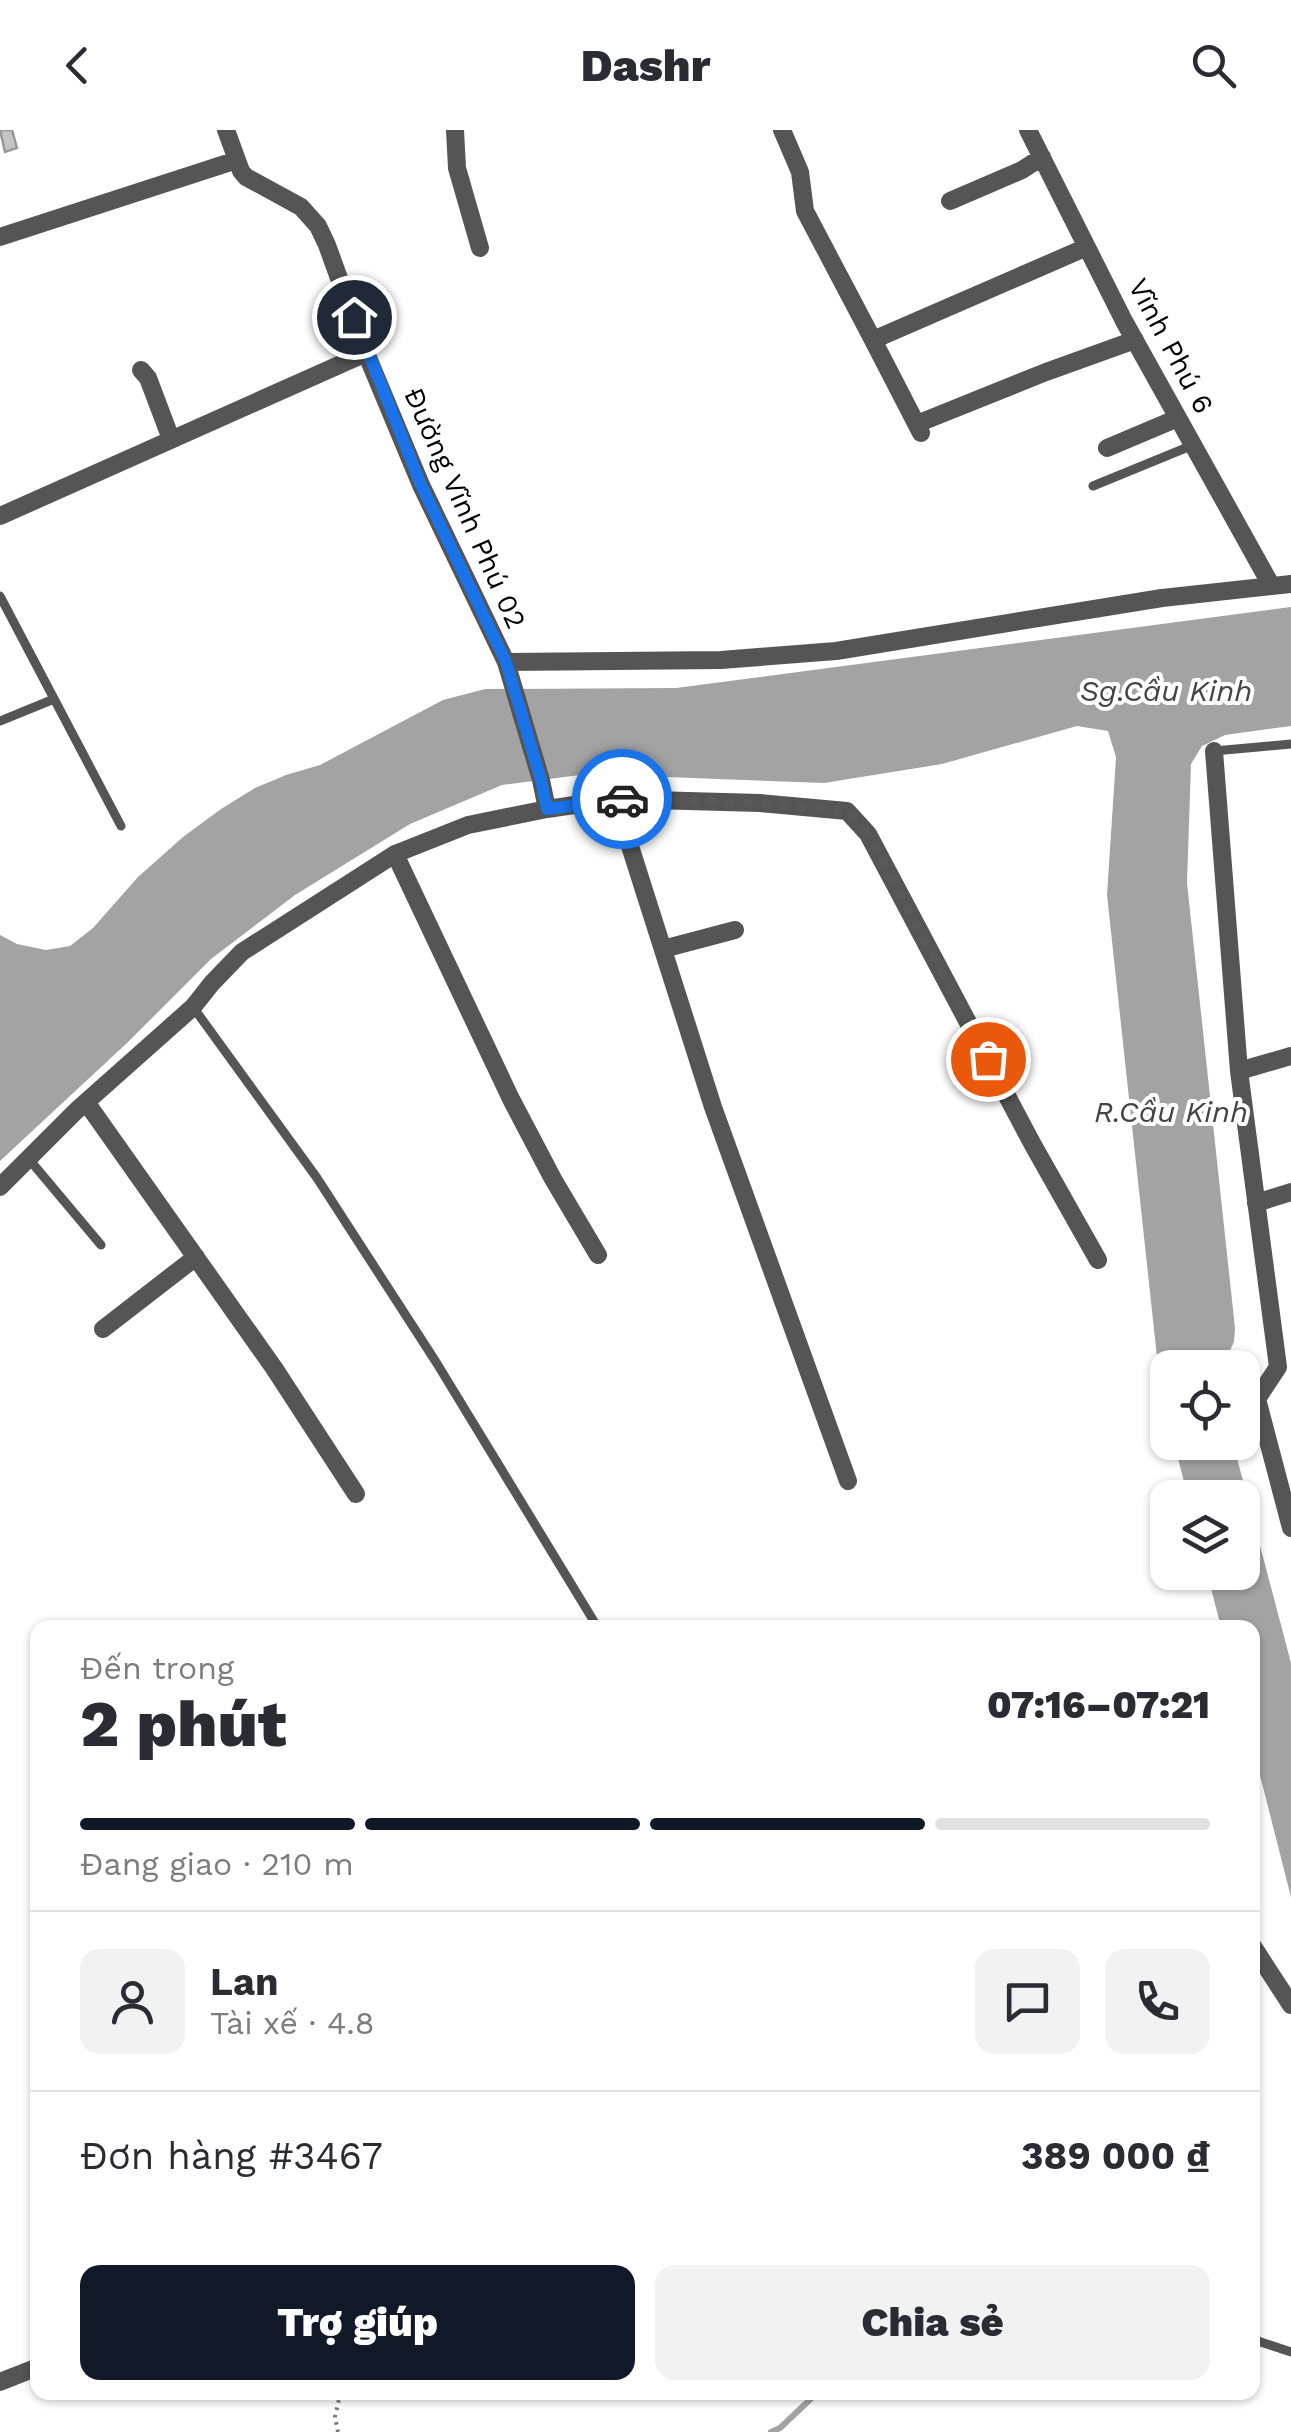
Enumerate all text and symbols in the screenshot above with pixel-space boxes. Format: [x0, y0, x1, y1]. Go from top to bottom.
icon: back [50, 38, 105, 93]
icon: search [1186, 38, 1241, 93]
text: Dashr [581, 39, 710, 92]
street label: Vĩnh Phú 6 [1122, 273, 1220, 419]
pin [312, 275, 397, 360]
icon: home [327, 290, 382, 345]
street label: Đường Vĩnh Phú 02 [397, 382, 533, 634]
water label: Sg.Cầu Kinh [1080, 673, 1252, 708]
courier [572, 749, 672, 849]
icon: car [595, 772, 650, 827]
pin [946, 1017, 1031, 1102]
icon: bag [961, 1032, 1016, 1087]
water label: R.Cầu Kinh [1094, 1094, 1248, 1129]
map controls [1150, 1350, 1260, 1590]
button: locate [1150, 1350, 1260, 1460]
button: layers [1150, 1480, 1260, 1590]
text: Đến trong [80, 1649, 234, 1687]
text: 07:16–07:21 [987, 1683, 1210, 1727]
text: 2 phút [80, 1686, 287, 1762]
text: Đang giao · 210 m [80, 1845, 354, 1883]
button: person [80, 1949, 185, 2054]
button: chat [975, 1949, 1080, 2054]
button: phone [1105, 1949, 1210, 2054]
text: Lan [210, 1960, 278, 2004]
text: Tài xế · 4.8 [210, 2004, 374, 2042]
text: Đơn hàng #3467 [80, 2134, 383, 2178]
text: 389 000 ₫ [1021, 2134, 1210, 2178]
button: Trợ giúp [80, 2265, 635, 2380]
button: Chia sẻ [655, 2265, 1210, 2380]

